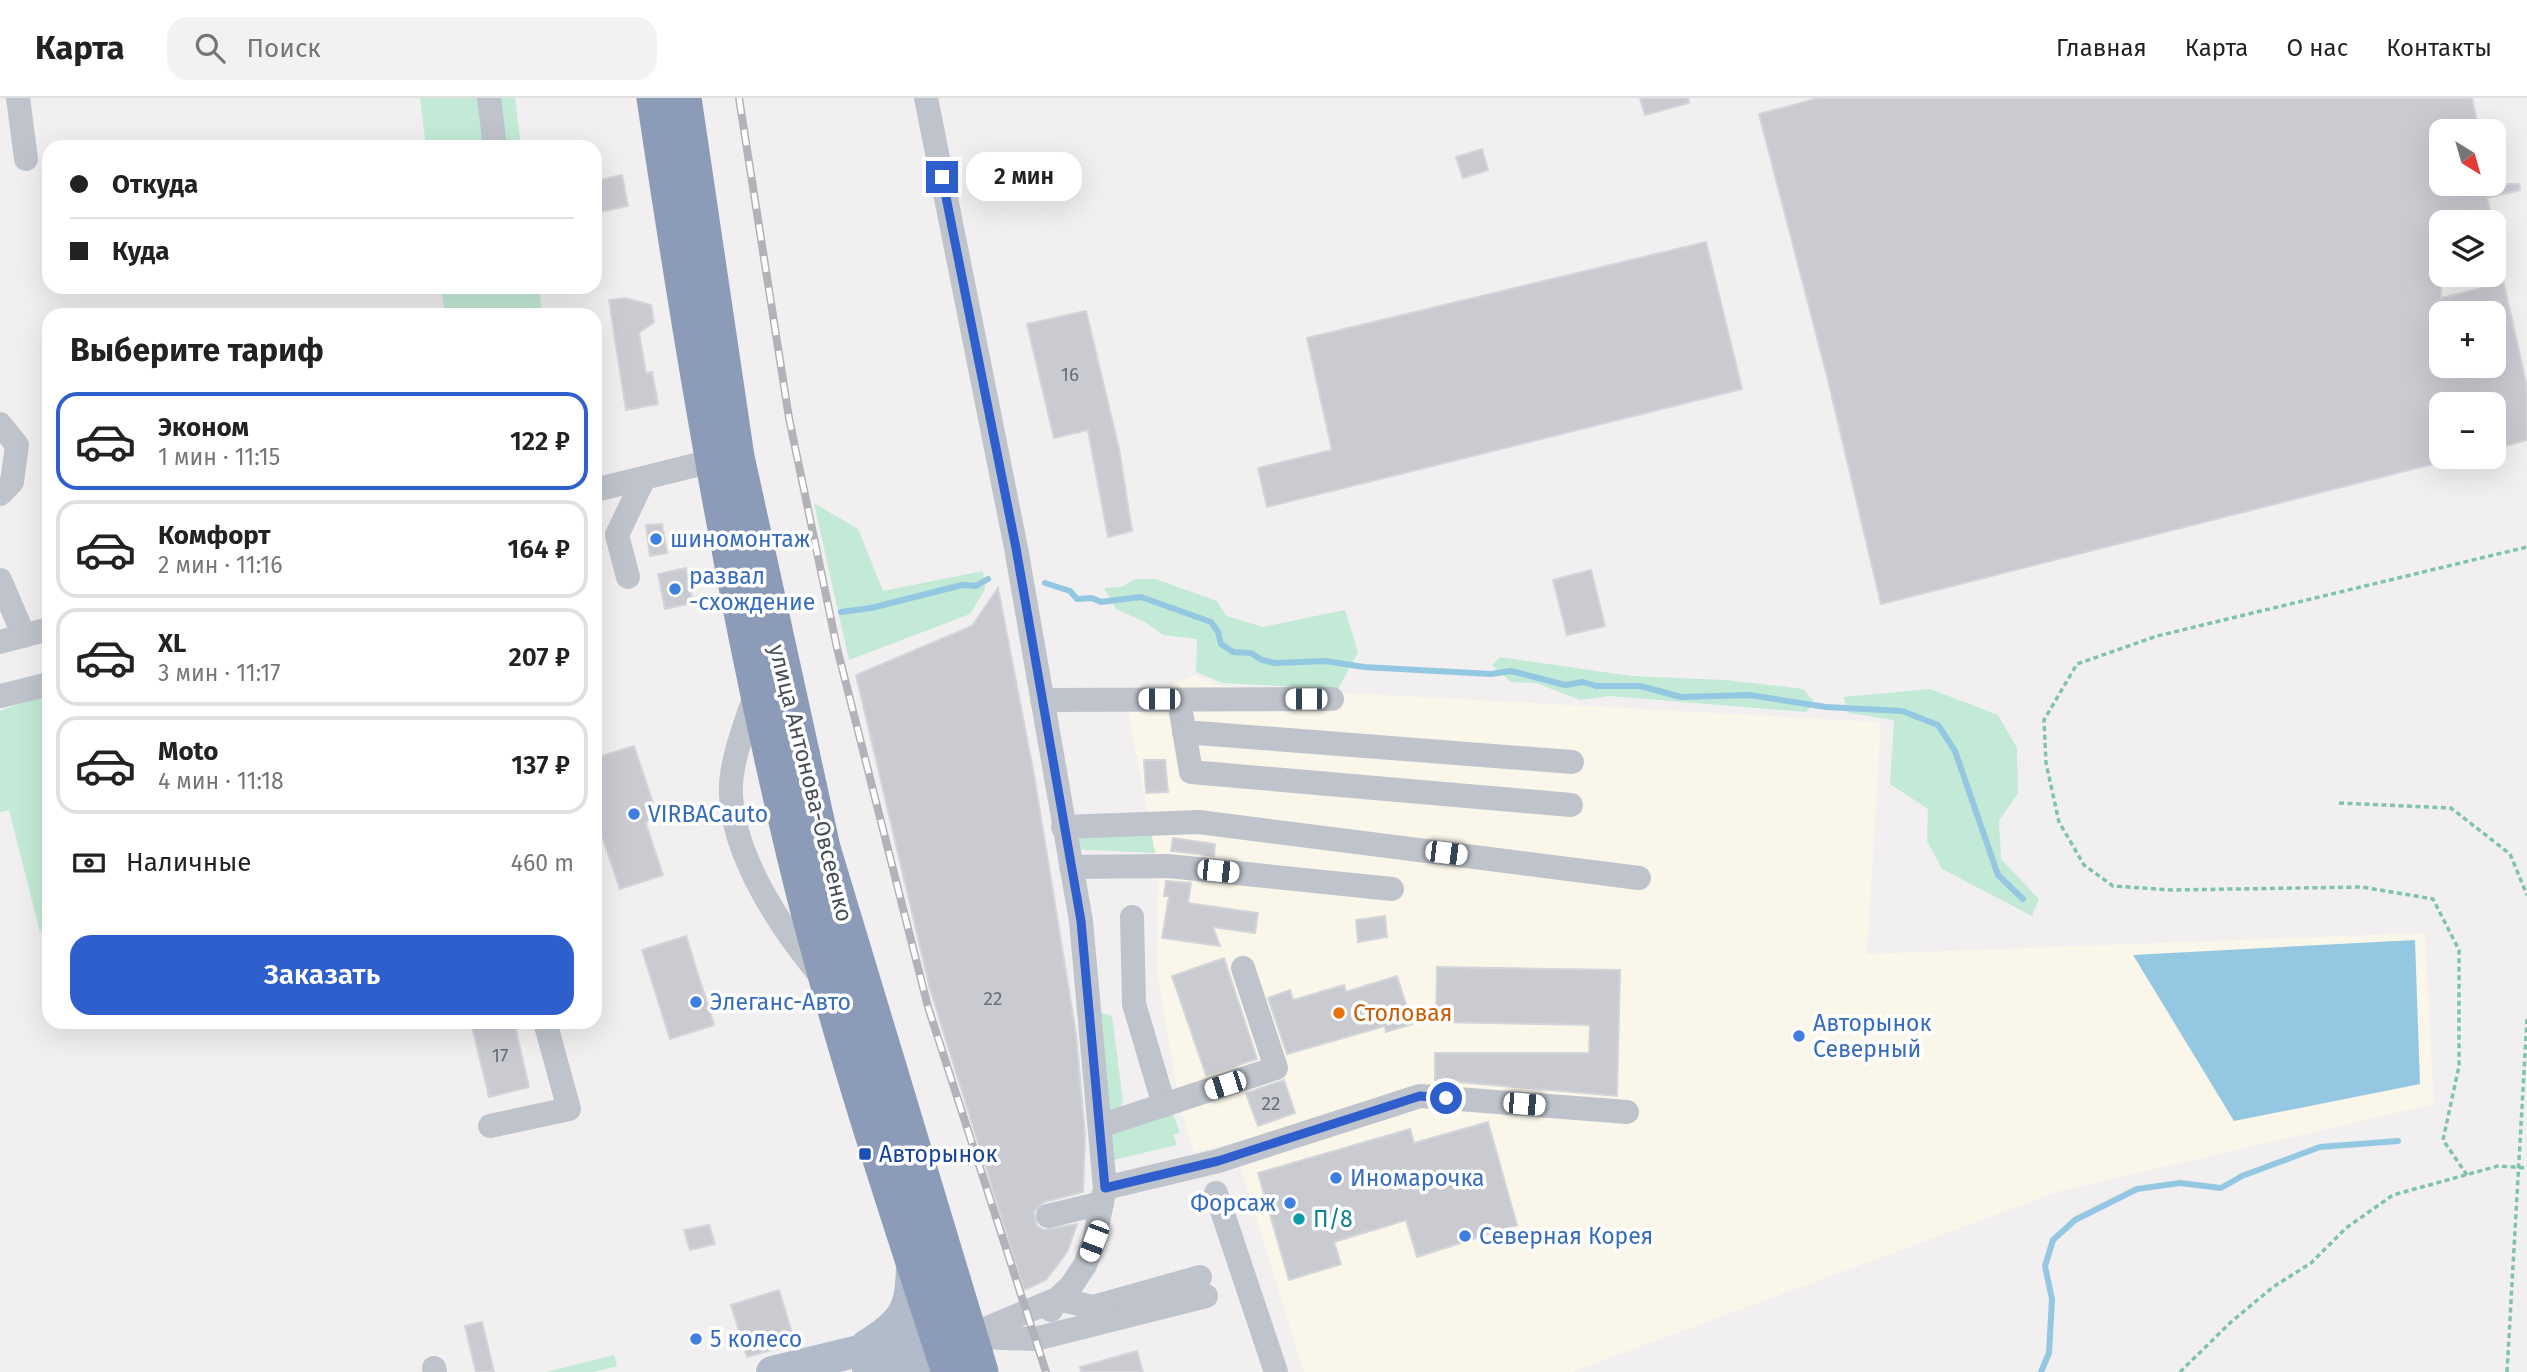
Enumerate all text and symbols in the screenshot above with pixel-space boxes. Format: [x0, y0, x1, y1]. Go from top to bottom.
search box [167, 17, 657, 80]
text: Карта [35, 28, 125, 68]
icon: search [191, 29, 229, 67]
text: Поиск [247, 33, 321, 64]
text: Главная [2056, 34, 2147, 62]
text: Карта [2185, 34, 2248, 62]
text: О нас [2286, 34, 2348, 62]
text: Контакты [2386, 34, 2492, 62]
north arrow [2429, 119, 2506, 196]
map controls [2429, 119, 2506, 469]
callout: 2 мин [967, 153, 1082, 202]
route end [926, 161, 958, 193]
text: 2 мин [994, 162, 1054, 190]
text: Откуда [112, 169, 198, 200]
button: layers [2429, 210, 2506, 287]
text: Куда [112, 236, 170, 267]
button: + [2429, 301, 2506, 378]
text: Выберите тариф [70, 331, 324, 369]
house number: 16 [1061, 363, 1079, 386]
button: − [2429, 392, 2506, 469]
icon: car [74, 410, 137, 473]
text: Эконом [158, 412, 249, 443]
text: 122 ₽ [510, 426, 570, 457]
text: 1 мин · 11:15 [158, 443, 280, 471]
icon: car [74, 518, 137, 581]
text: Комфорт [158, 520, 271, 551]
place label: шиномонтаж [670, 525, 811, 553]
marker: шиномонтаж [648, 531, 664, 547]
text: 164 ₽ [508, 534, 570, 565]
text: 2 мин · 11:16 [158, 551, 282, 579]
place label: развал -схождение [689, 562, 815, 616]
marker: развал -схождение [667, 581, 683, 597]
icon: car [74, 626, 137, 689]
text: XL [158, 628, 186, 659]
street label: улица Антонова-Овсеенко [763, 641, 859, 925]
text: 207 ₽ [509, 642, 570, 673]
text: 3 мин · 11:17 [158, 659, 281, 687]
car [1139, 689, 1181, 710]
car [1286, 689, 1328, 710]
icon: car [74, 734, 137, 797]
text: Moto [158, 736, 218, 767]
text: 137 ₽ [511, 750, 570, 781]
text: 4 мин · 11:18 [158, 767, 284, 795]
place label: VIRBACauto [648, 800, 768, 828]
marker: VIRBACauto [626, 806, 642, 822]
car [1424, 840, 1469, 866]
icon: cash [70, 844, 108, 882]
text: Наличные [126, 847, 251, 878]
text: 460 m [511, 849, 574, 877]
car [1197, 858, 1240, 884]
button: Заказать [70, 935, 574, 1015]
house number: 22 [984, 987, 1002, 1010]
place label: Элеганс-Авто [710, 988, 851, 1016]
marker: Элеганс-Авто [688, 994, 704, 1010]
place label: Столовая [1353, 999, 1452, 1027]
marker: Столовая [1331, 1005, 1347, 1021]
place label: Авторынок Северный [1813, 1009, 1932, 1063]
marker: Авторынок Северный [1791, 1028, 1807, 1044]
house number: 17 [492, 1044, 508, 1067]
car [1202, 1069, 1249, 1101]
route start [1430, 1082, 1462, 1114]
house number: 22 [1262, 1092, 1280, 1115]
car [1503, 1092, 1546, 1116]
place label: Авторынок [879, 1140, 998, 1168]
marker: Авторынок [857, 1146, 873, 1162]
place label: Иномарочка [1350, 1164, 1485, 1192]
marker: Иномарочка [1328, 1170, 1344, 1186]
place label: Форсаж [1190, 1189, 1276, 1217]
marker: Форсаж [1282, 1195, 1298, 1211]
place label: П/8 [1313, 1205, 1353, 1233]
marker: П/8 [1291, 1211, 1307, 1227]
car [1077, 1218, 1112, 1264]
place label: Северная Корея [1479, 1222, 1653, 1250]
marker: Северная Корея [1457, 1228, 1473, 1244]
place label: 5 колесо [710, 1325, 802, 1353]
marker: 5 колесо [688, 1331, 704, 1347]

